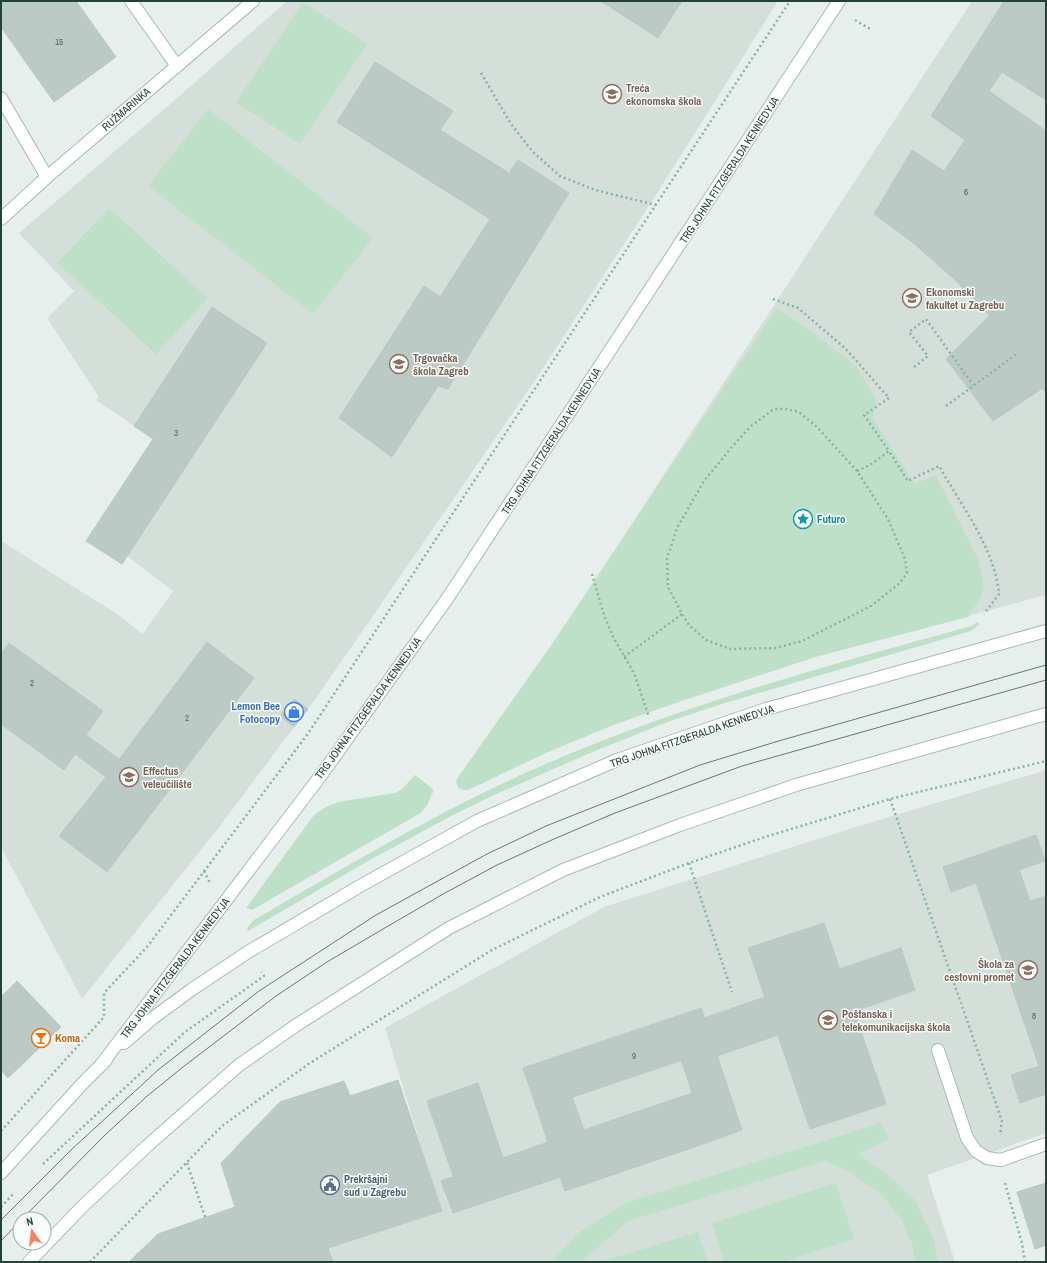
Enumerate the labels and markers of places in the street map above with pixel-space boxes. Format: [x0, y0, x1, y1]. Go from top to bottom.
place label: Treća ekonomska škola [626, 81, 701, 108]
school or university icon: Treća ekonomska škola [601, 83, 623, 105]
place label: Ekonomski fakultet u Zagrebu [926, 285, 1004, 312]
school or university icon: Ekonomski fakultet u Zagrebu [901, 287, 923, 309]
place label: Trgovačka škola Zagreb [413, 351, 469, 378]
school or university icon: Trgovačka škola Zagreb [388, 353, 410, 375]
place icon: Futuro [792, 508, 814, 530]
place label: Futuro [817, 512, 846, 526]
place label: Lemon Bee Fotocopy [231, 699, 280, 726]
shop icon: Lemon Bee Fotocopy [283, 701, 305, 723]
place label: Effectus veleučilište [143, 764, 192, 791]
school or university icon: Effectus veleučilište [118, 766, 140, 788]
place label: Škola za cestovni promet [944, 957, 1014, 984]
school or university icon: Škola za cestovni promet [1017, 959, 1039, 981]
place label: Poštanska i telekomunikacijska škola [842, 1007, 950, 1034]
school or university icon: Poštanska i telekomunikacijska škola [817, 1009, 839, 1031]
bar icon: Koma [30, 1027, 52, 1049]
place label: Koma [55, 1031, 80, 1045]
place label: Prekršajni sud u Zagrebu [344, 1172, 406, 1199]
public building icon: Prekršajni sud u Zagrebu [319, 1174, 341, 1196]

